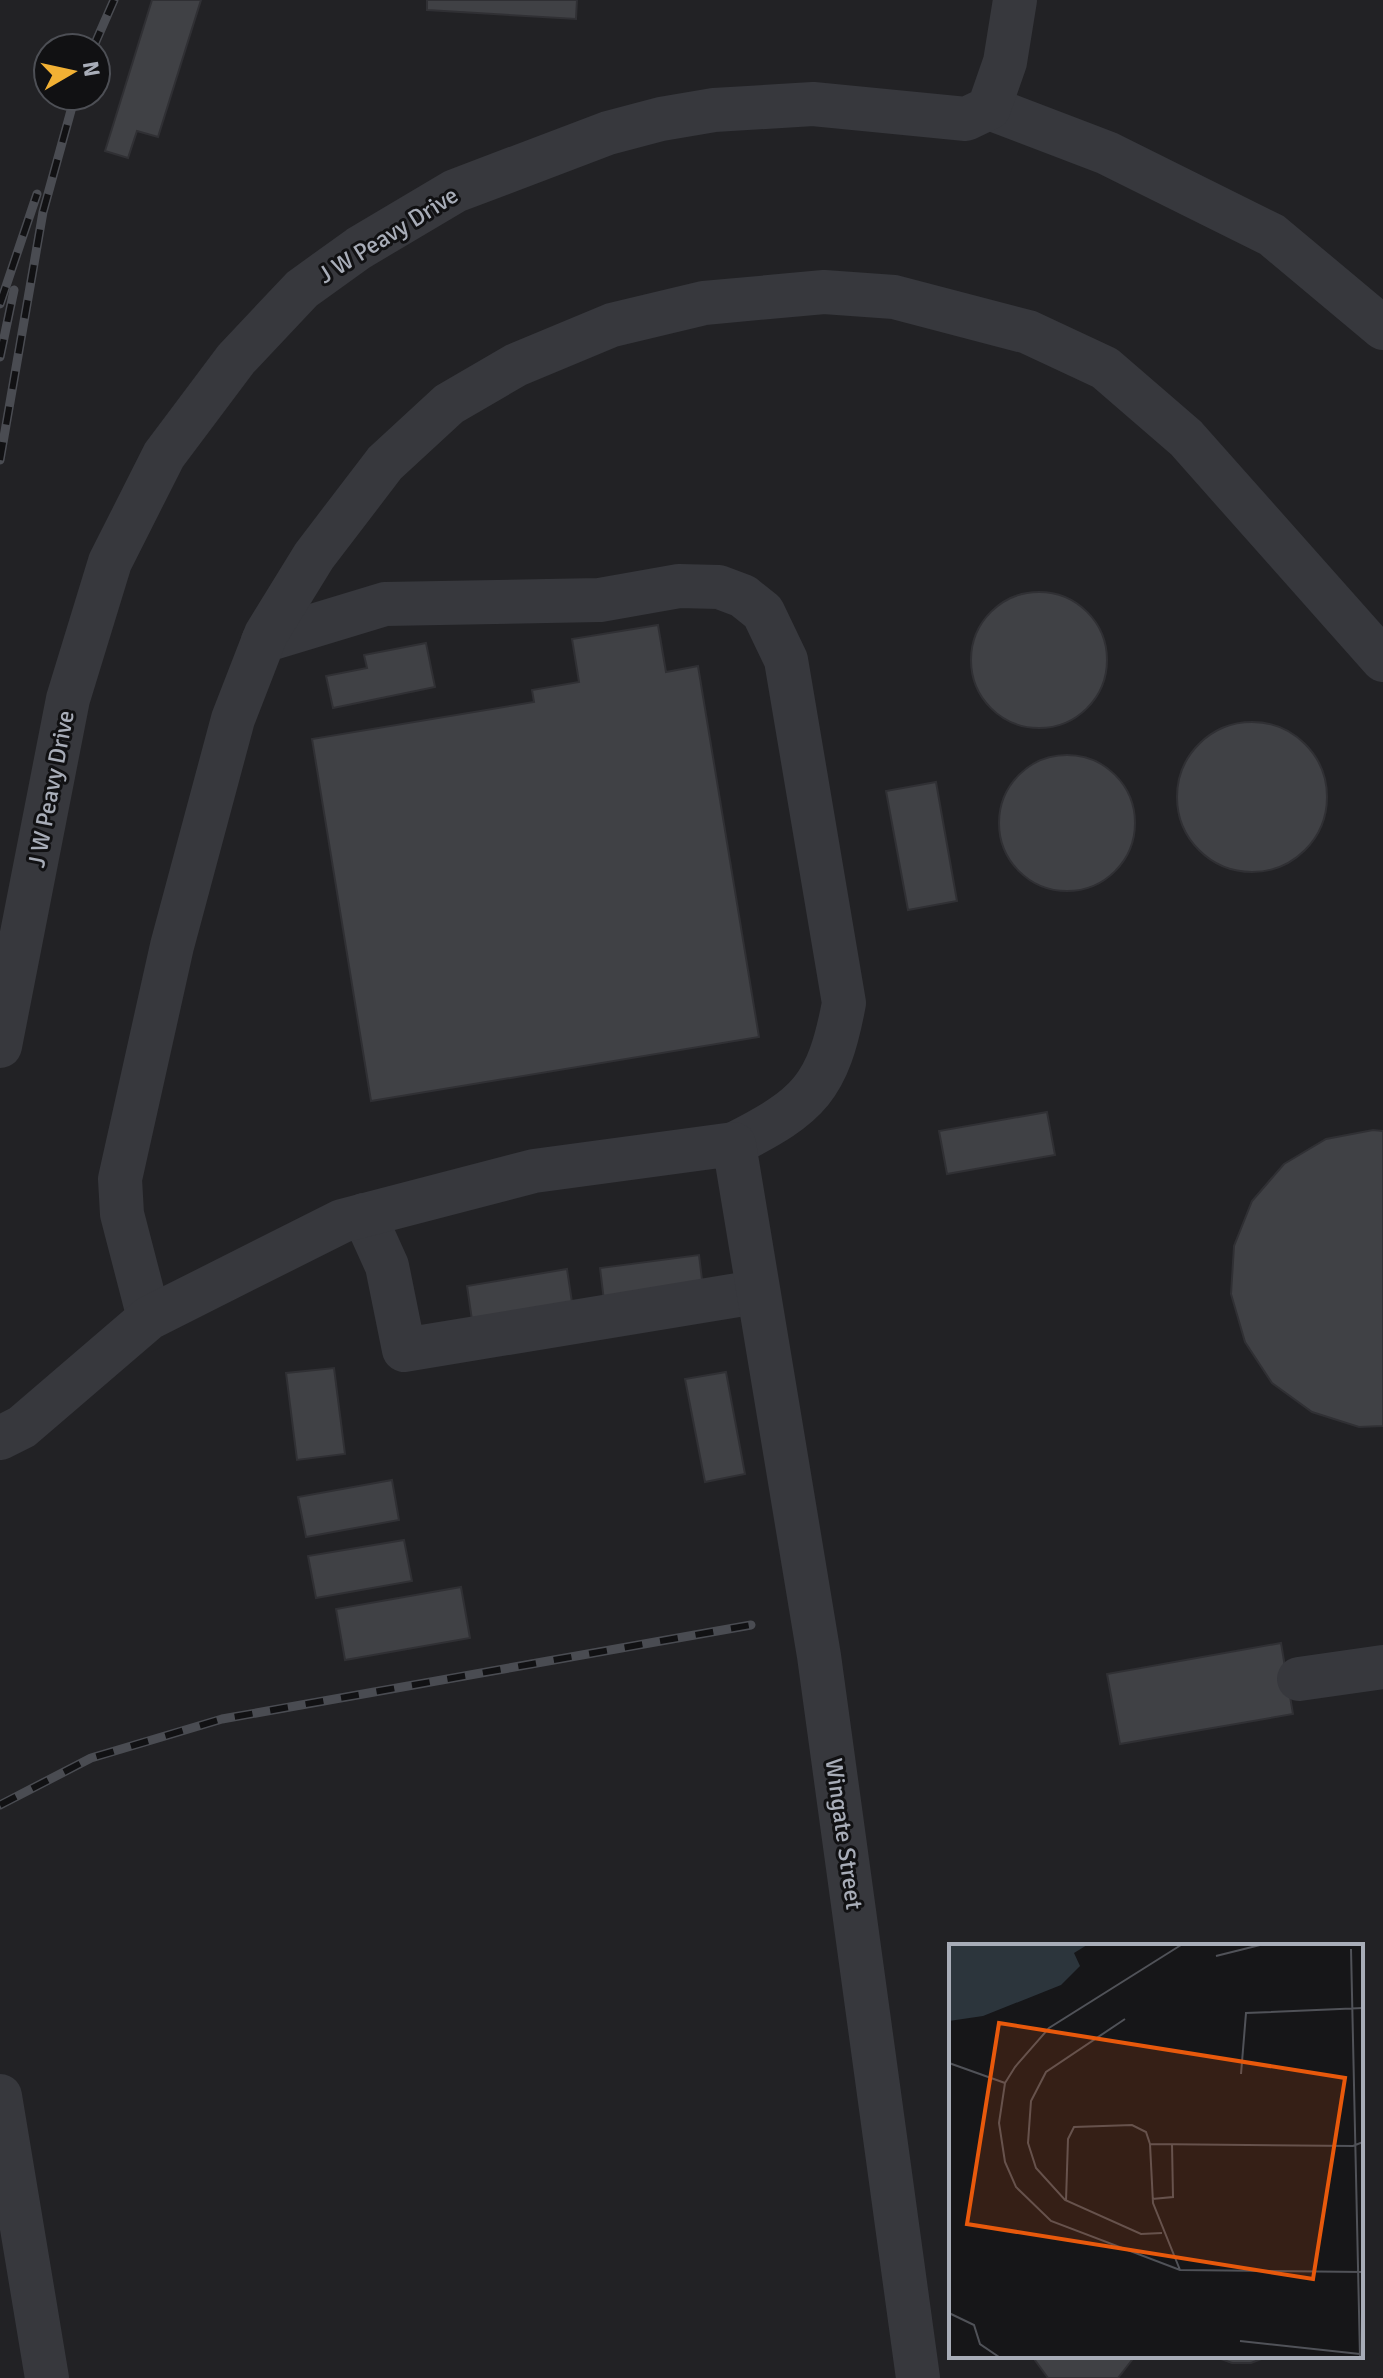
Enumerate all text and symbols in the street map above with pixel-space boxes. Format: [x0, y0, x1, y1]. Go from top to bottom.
north arrow [32, 32, 112, 112]
text: N [77, 59, 106, 79]
street label: J W Peavy Drive [312, 180, 464, 290]
street label: J W Peavy Drive [21, 708, 81, 870]
street label: Wingate Street [819, 1756, 869, 1912]
inset map [949, 1944, 1363, 2358]

